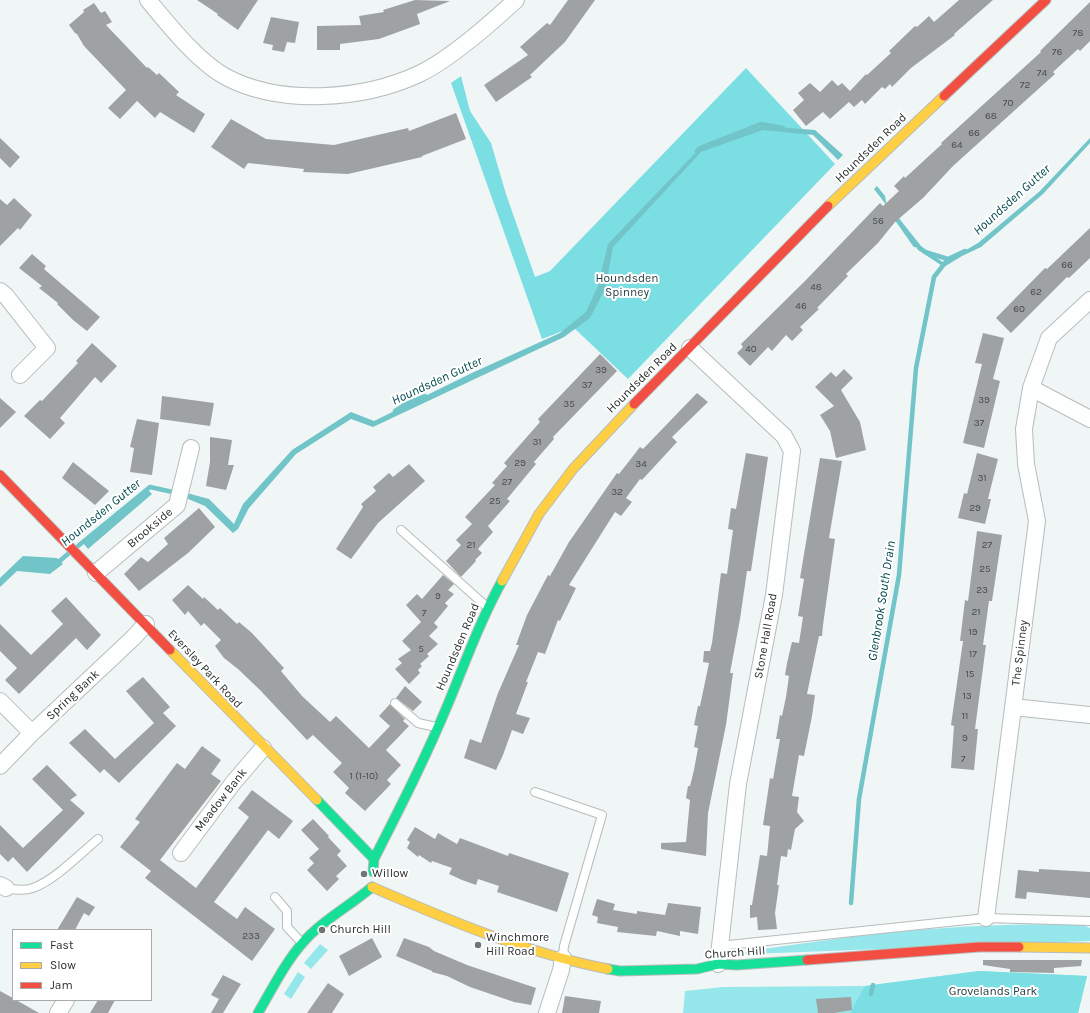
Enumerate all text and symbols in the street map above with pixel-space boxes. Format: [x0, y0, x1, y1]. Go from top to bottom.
house number: 78 [1073, 27, 1083, 39]
house number: 76 [1052, 46, 1062, 58]
house number: 74 [1037, 67, 1047, 79]
house number: 72 [1020, 79, 1030, 91]
house number: 70 [1003, 97, 1013, 109]
street label: Houndsden Road [832, 110, 910, 186]
house number: 68 [985, 110, 997, 122]
house number: 66 [968, 127, 980, 139]
house number: 64 [951, 139, 963, 151]
water label: Houndsden Gutter [970, 161, 1054, 239]
house number: 56 [872, 215, 884, 227]
house number: 66 [1061, 259, 1073, 271]
park label: Houndsden Spinney [595, 272, 659, 300]
house number: 48 [810, 281, 822, 293]
house number: 62 [1030, 286, 1042, 298]
house number: 46 [795, 300, 807, 312]
house number: 60 [1013, 303, 1025, 315]
street label: Houndsden Road [604, 340, 680, 416]
house number: 40 [745, 343, 757, 355]
water label: Houndsden Gutter [389, 353, 485, 409]
house number: 39 [595, 364, 607, 376]
house number: 37 [582, 379, 592, 391]
house number: 39 [978, 394, 990, 406]
house number: 35 [563, 398, 575, 410]
house number: 37 [974, 417, 984, 429]
house number: 31 [532, 436, 542, 448]
house number: 29 [514, 457, 526, 469]
house number: 34 [635, 458, 647, 470]
house number: 31 [977, 472, 987, 484]
water label: Houndsden Gutter [58, 476, 144, 550]
house number: 27 [502, 476, 512, 488]
house number: 32 [611, 486, 623, 498]
house number: 25 [489, 495, 501, 507]
house number: 29 [969, 502, 981, 514]
street label: Brookside [124, 505, 176, 551]
house number: 21 [466, 539, 476, 551]
house number: 27 [982, 539, 992, 551]
water label: Glenbrook South Drain [865, 540, 899, 662]
house number: 25 [979, 563, 991, 575]
house number: 23 [976, 584, 988, 596]
house number: 9 [435, 590, 441, 602]
street label: Stone Hall Road [751, 592, 781, 680]
street label: Houndsden Road [433, 601, 483, 693]
house number: 21 [971, 606, 981, 618]
house number: 7 [422, 607, 426, 619]
street label: The Spinney [1009, 619, 1031, 687]
house number: 19 [968, 626, 978, 638]
street label: Eversley Park Road [165, 627, 245, 711]
house number: 5 [418, 643, 424, 655]
house number: 17 [969, 648, 977, 660]
street label: Spring Bank [44, 667, 102, 723]
house number: 15 [966, 668, 974, 680]
house number: 13 [962, 690, 972, 702]
house number: 11 [962, 710, 968, 722]
house number: 9 [962, 732, 968, 744]
house number: 7 [961, 753, 965, 765]
street label: Meadow Bank [192, 766, 250, 834]
house number: 1 (1-10) [350, 770, 378, 782]
place label: Willow [372, 867, 408, 881]
marker: Willow [359, 869, 369, 879]
place label: Church Hill [330, 923, 391, 937]
marker: Church Hill [317, 925, 327, 935]
legend [12, 929, 152, 1001]
house number: 233 [242, 930, 260, 942]
place label: Winchmore Hill Road [486, 931, 549, 959]
text: Fast [50, 938, 73, 952]
marker: Winchmore Hill Road [473, 940, 483, 950]
street label: Church Hill [704, 944, 766, 962]
text: Slow [50, 958, 76, 972]
text: Jam [50, 978, 73, 992]
park label: Grovelands Park [949, 985, 1037, 999]

